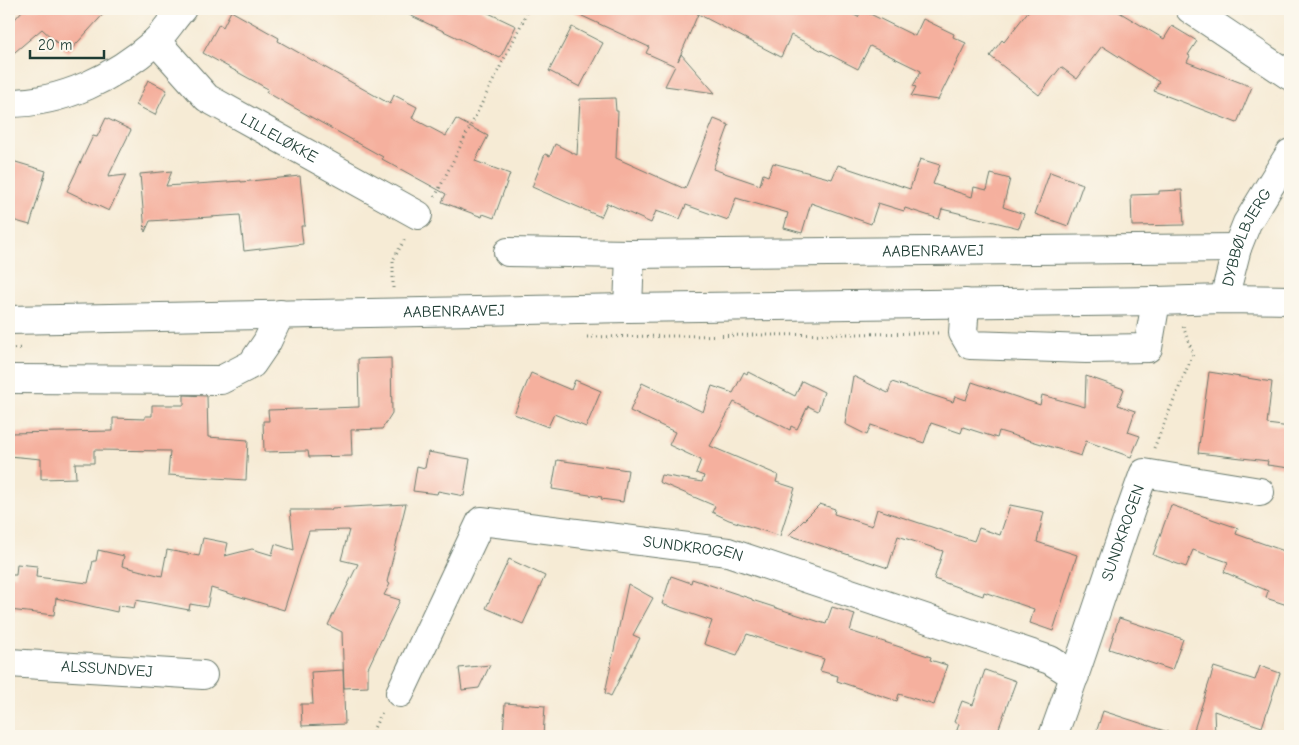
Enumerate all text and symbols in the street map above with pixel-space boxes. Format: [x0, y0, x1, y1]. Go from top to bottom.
scale bar [30, 28, 104, 60]
text: 20 m [38, 36, 72, 54]
street label: LILLELØKKE [238, 109, 321, 167]
street label: DYBBØLBJERG [1219, 185, 1275, 288]
street label: AABENRAAVEJ [882, 242, 984, 261]
street label: AABENRAAVEJ [403, 301, 505, 321]
street label: SUNDKROGEN [1098, 482, 1148, 583]
street label: SUNDKROGEN [642, 532, 745, 565]
street label: ALSSUNDVEJ [60, 657, 153, 681]

